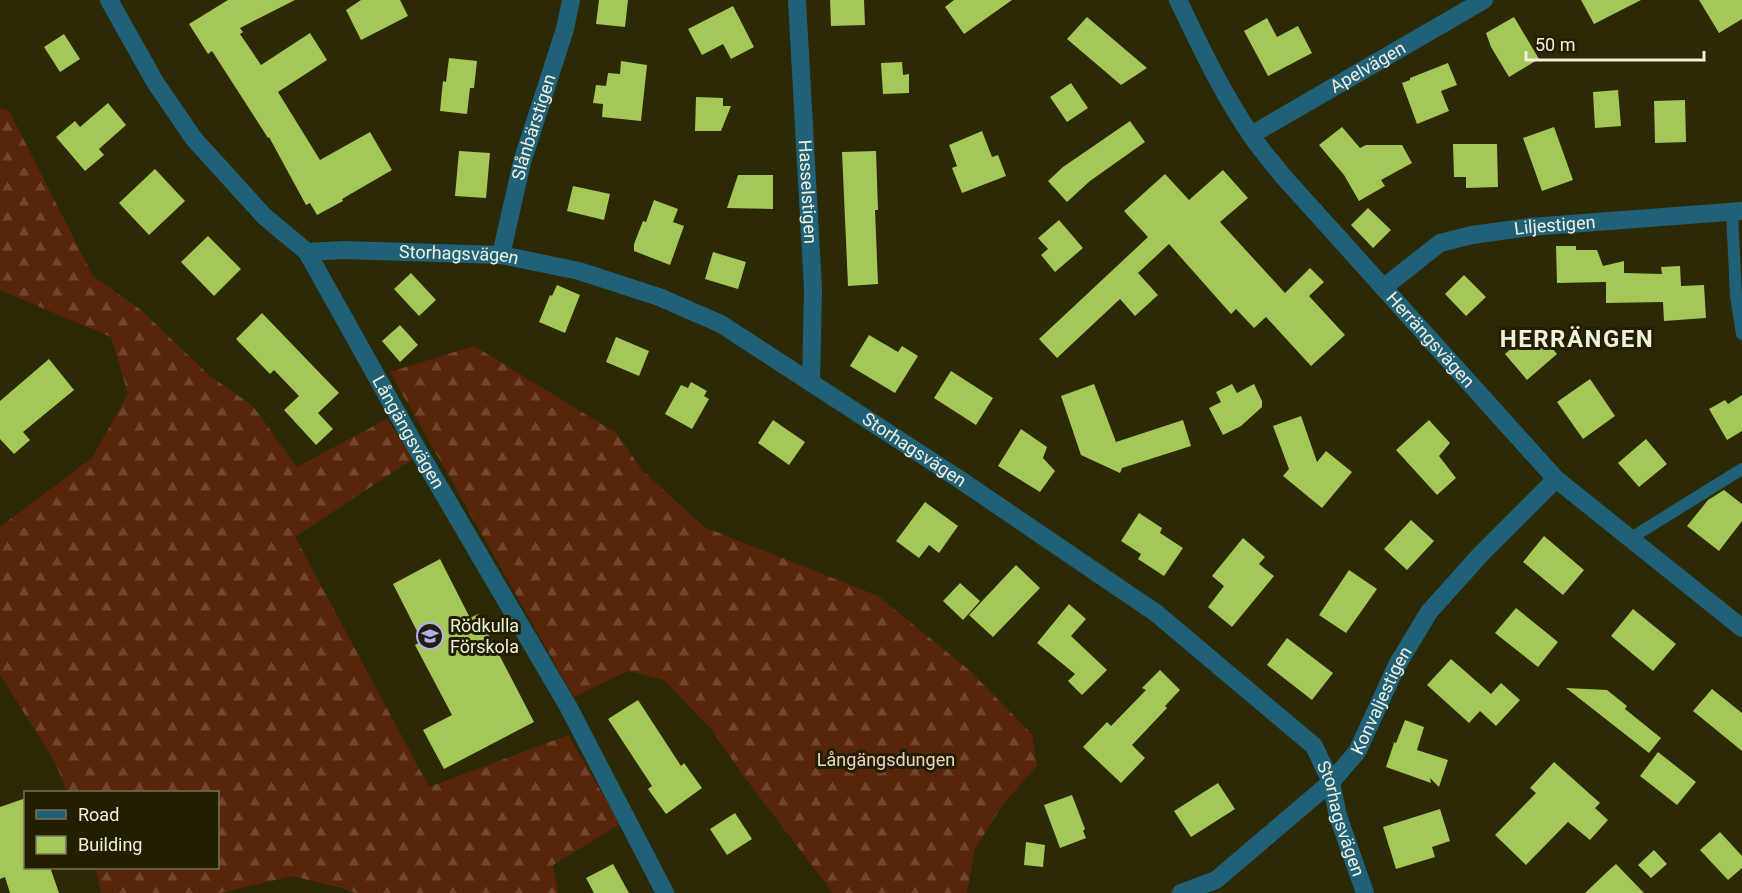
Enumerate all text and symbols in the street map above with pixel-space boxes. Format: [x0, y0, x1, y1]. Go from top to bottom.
scale bar [1526, 24, 1704, 62]
text: 50 m [1535, 34, 1575, 55]
street label: Apelvägen [1326, 37, 1409, 97]
street label: Slånbärstigen [507, 71, 560, 182]
street label: Hasselstigen [795, 139, 821, 244]
street label: Liljestigen [1513, 211, 1596, 239]
street label: Storhagsvägen [399, 241, 521, 268]
street label: Herrängsvägen [1382, 287, 1479, 391]
district label: HERRÄNGEN [1500, 325, 1654, 353]
street label: Långängsvägen [368, 372, 449, 492]
street label: Storhagsvägen [858, 408, 971, 491]
place label: Rödkulla Förskola [450, 615, 519, 657]
school or university icon: Rödkulla Förskola [415, 621, 445, 651]
street label: Konvaljestigen [1346, 642, 1416, 758]
park label: Långängsdungen [817, 749, 955, 770]
street label: Storhagsvägen [1313, 757, 1369, 879]
legend [24, 791, 219, 869]
text: Road [78, 804, 119, 825]
text: Building [78, 834, 142, 855]

